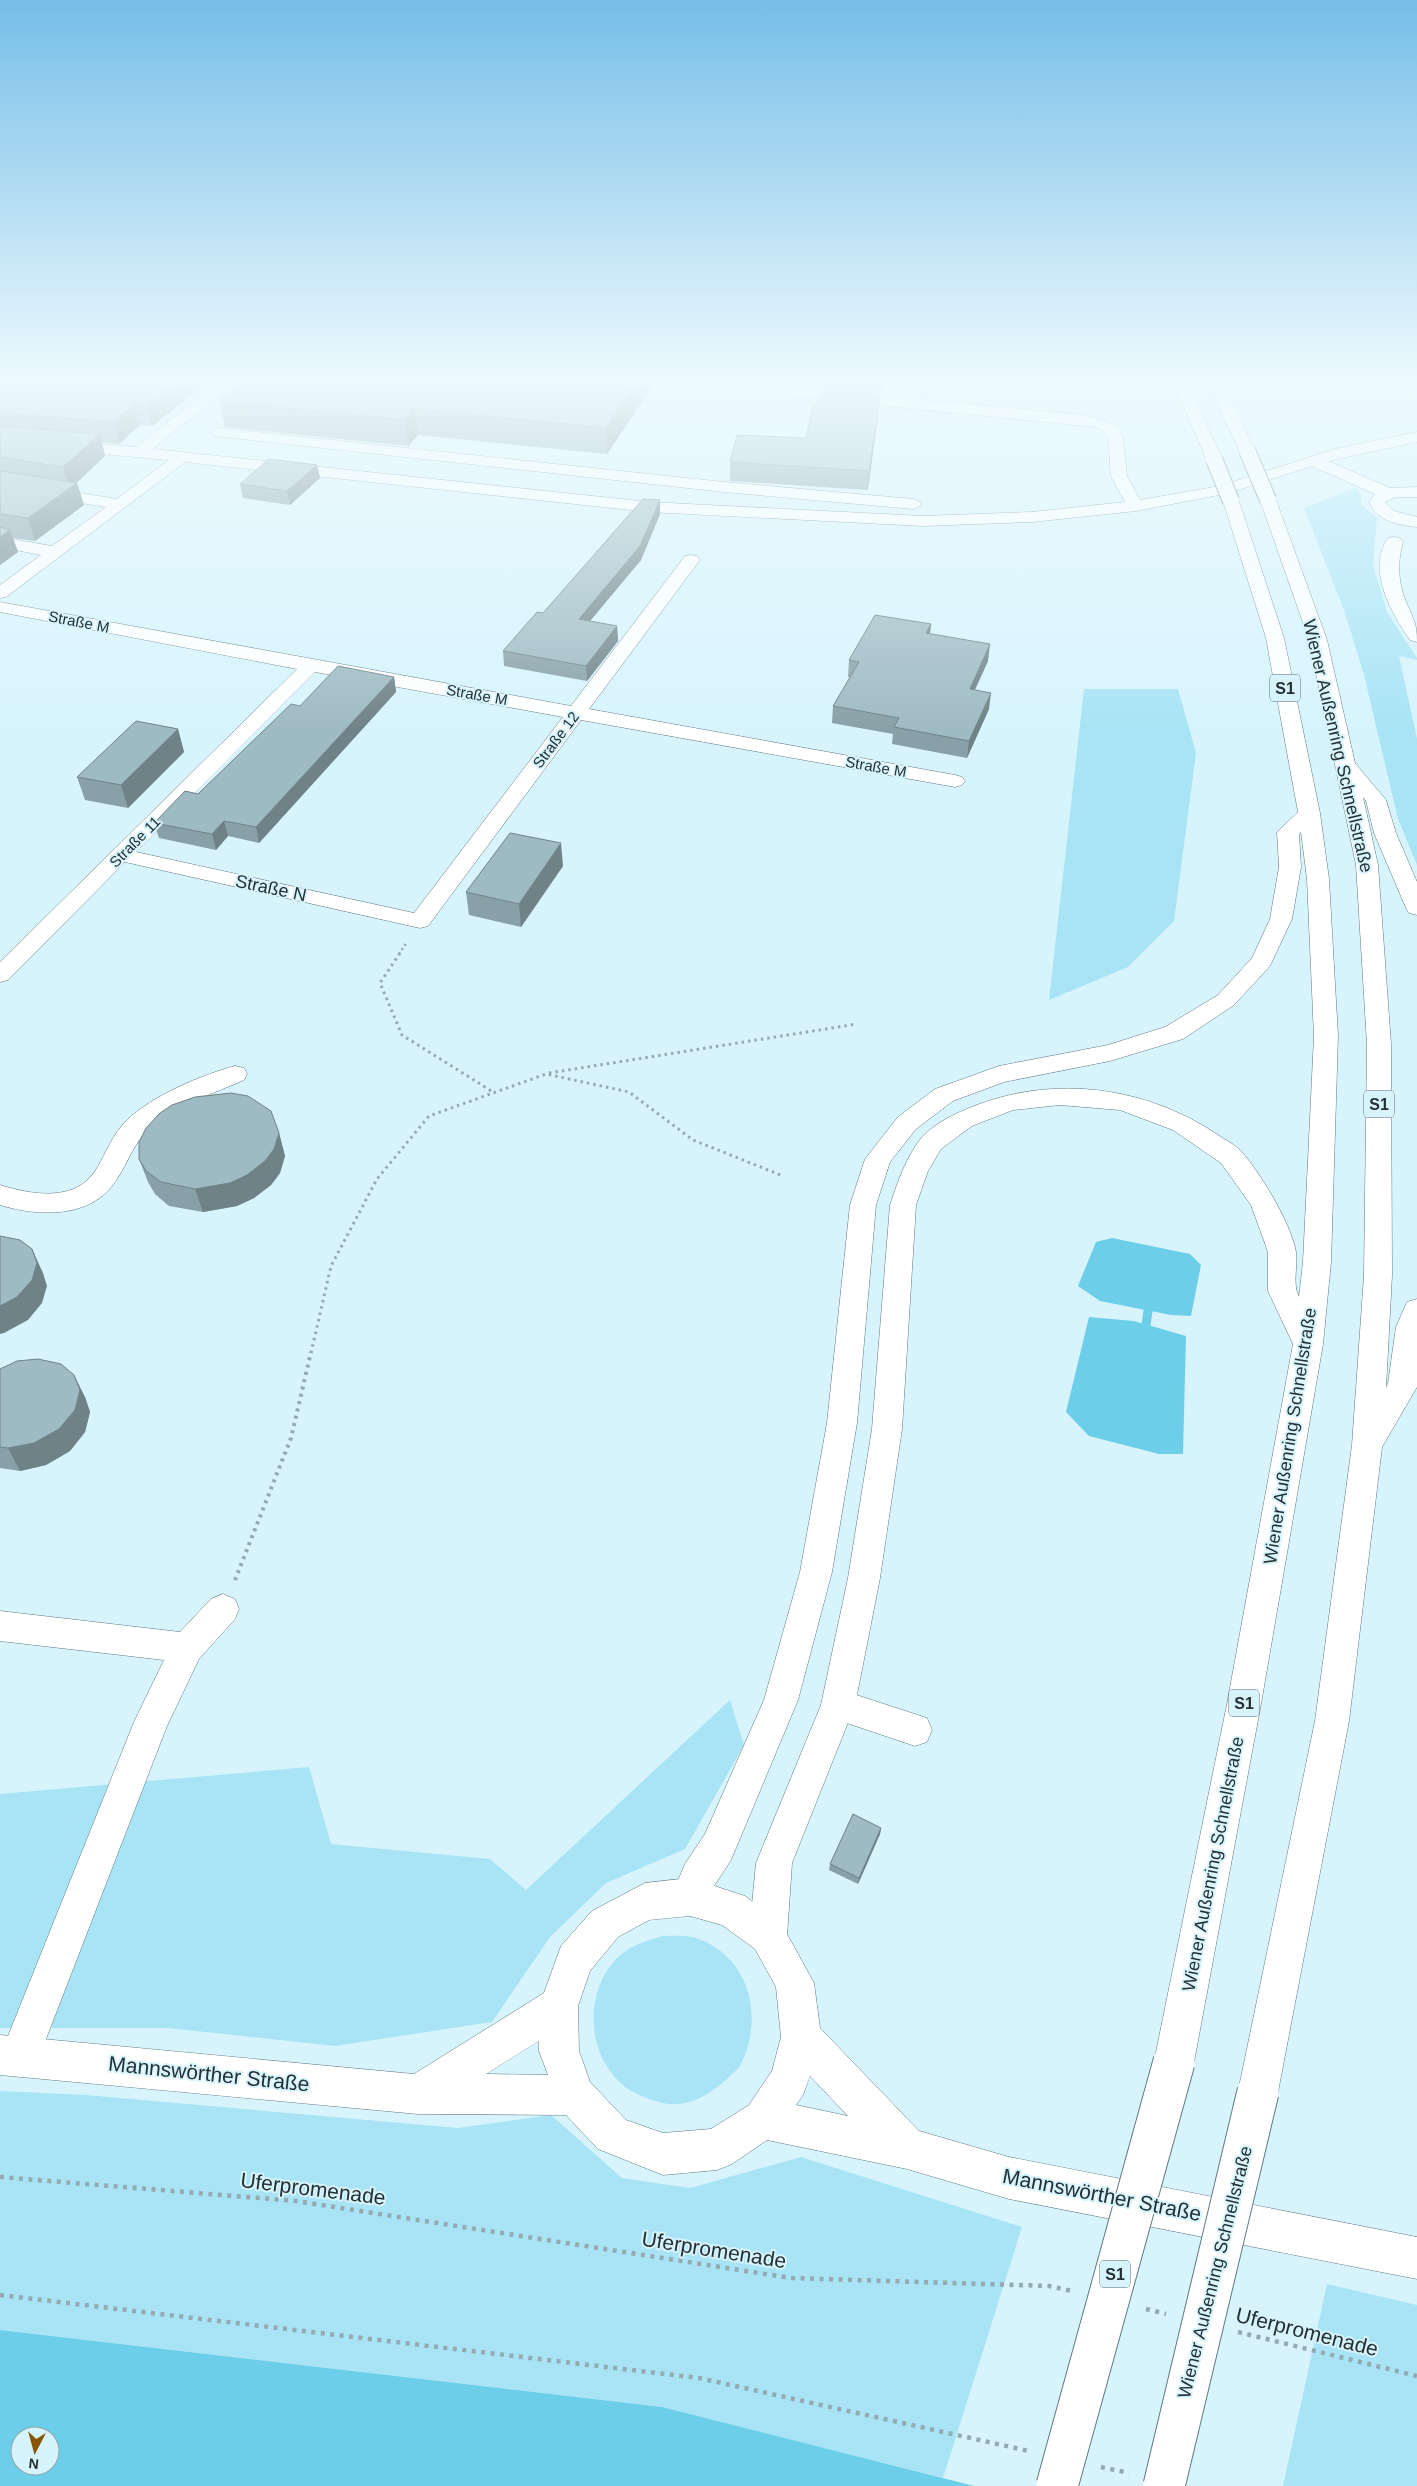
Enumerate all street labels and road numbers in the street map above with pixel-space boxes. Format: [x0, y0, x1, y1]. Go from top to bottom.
street label: Straße M [47, 607, 111, 636]
street label: Wiener Außenring Schnellstraße [1299, 618, 1377, 874]
road number: S1 [1270, 674, 1300, 701]
street label: Straße M [445, 681, 509, 708]
street label: Straße 12 [529, 708, 582, 771]
street label: Straße M [844, 753, 908, 780]
street label: Straße 11 [106, 813, 164, 871]
street label: Straße N [234, 871, 308, 905]
road number: S1 [1364, 1090, 1394, 1118]
street label: Wiener Außenring Schnellstraße [1260, 1306, 1320, 1566]
road number: S1 [1229, 1690, 1259, 1716]
street label: Wiener Außenring Schnellstraße [1178, 1735, 1248, 1993]
street label: Mannswörther Straße [107, 2052, 311, 2095]
street label: Wiener Außenring Schnellstraße [1174, 2144, 1256, 2400]
street label: Mannswörther Straße [1001, 2164, 1203, 2225]
street label: Uferpromenade [239, 2168, 387, 2209]
street label: Uferpromenade [640, 2227, 788, 2272]
road number: S1 [1100, 2260, 1130, 2288]
street label: Uferpromenade [1234, 2303, 1381, 2360]

